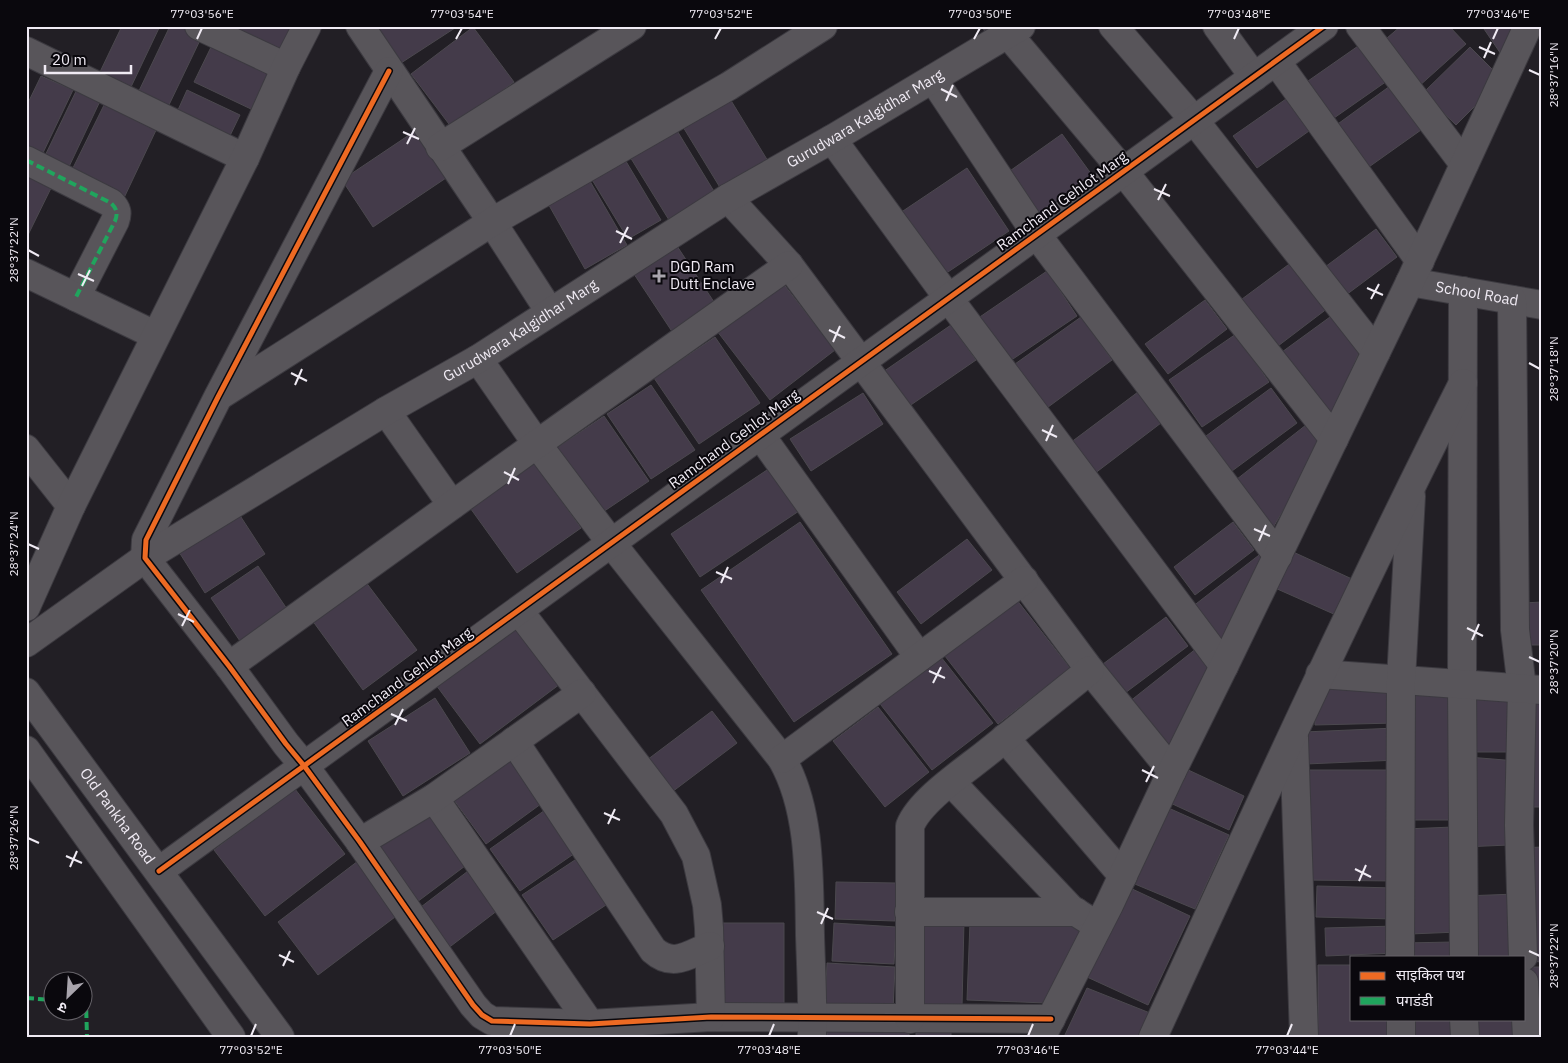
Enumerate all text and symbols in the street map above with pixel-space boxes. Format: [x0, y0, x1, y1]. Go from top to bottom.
text: 77°03'56"E [170, 6, 234, 21]
text: 77°03'54"E [430, 6, 494, 21]
text: 77°03'52"E [689, 6, 753, 21]
text: 77°03'50"E [948, 6, 1012, 21]
text: 77°03'48"E [1207, 6, 1271, 21]
text: 77°03'46"E [1466, 6, 1530, 21]
scale bar [45, 42, 131, 74]
text: 28°37'16"N [1546, 42, 1561, 108]
text: 20 m [52, 50, 87, 69]
street label: Gurudwara Kalgidhar Marg [783, 65, 947, 172]
street label: Ramchand Gehlot Marg [993, 147, 1131, 254]
text: 28°37'22"N [6, 217, 21, 283]
place label: DGD Ram Dutt Enclave [670, 257, 755, 293]
marker: DGD Ram Dutt Enclave [652, 269, 666, 283]
street label: Gurudwara Kalgidhar Marg [439, 275, 601, 386]
street label: School Road [1434, 277, 1520, 310]
text: 28°37'18"N [1546, 336, 1561, 402]
street label: Ramchand Gehlot Marg [665, 385, 803, 492]
text: 28°37'24"N [6, 511, 21, 577]
street label: Ramchand Gehlot Marg [338, 623, 476, 730]
text: 28°37'20"N [1546, 629, 1561, 695]
street label: Old Pankha Road [76, 764, 159, 868]
text: 28°37'26"N [6, 805, 21, 871]
text: 28°37'22"N [1546, 923, 1561, 989]
legend [1350, 956, 1526, 1020]
text: साइकिल पथ [1396, 965, 1465, 984]
north arrow [42, 970, 92, 1020]
text: पगडंडी [1396, 991, 1434, 1010]
text: उ [54, 998, 70, 1018]
text: 77°03'52"E [219, 1042, 283, 1057]
text: 77°03'50"E [478, 1042, 542, 1057]
text: 77°03'48"E [737, 1042, 801, 1057]
text: 77°03'46"E [996, 1042, 1060, 1057]
text: 77°03'44"E [1255, 1042, 1319, 1057]

